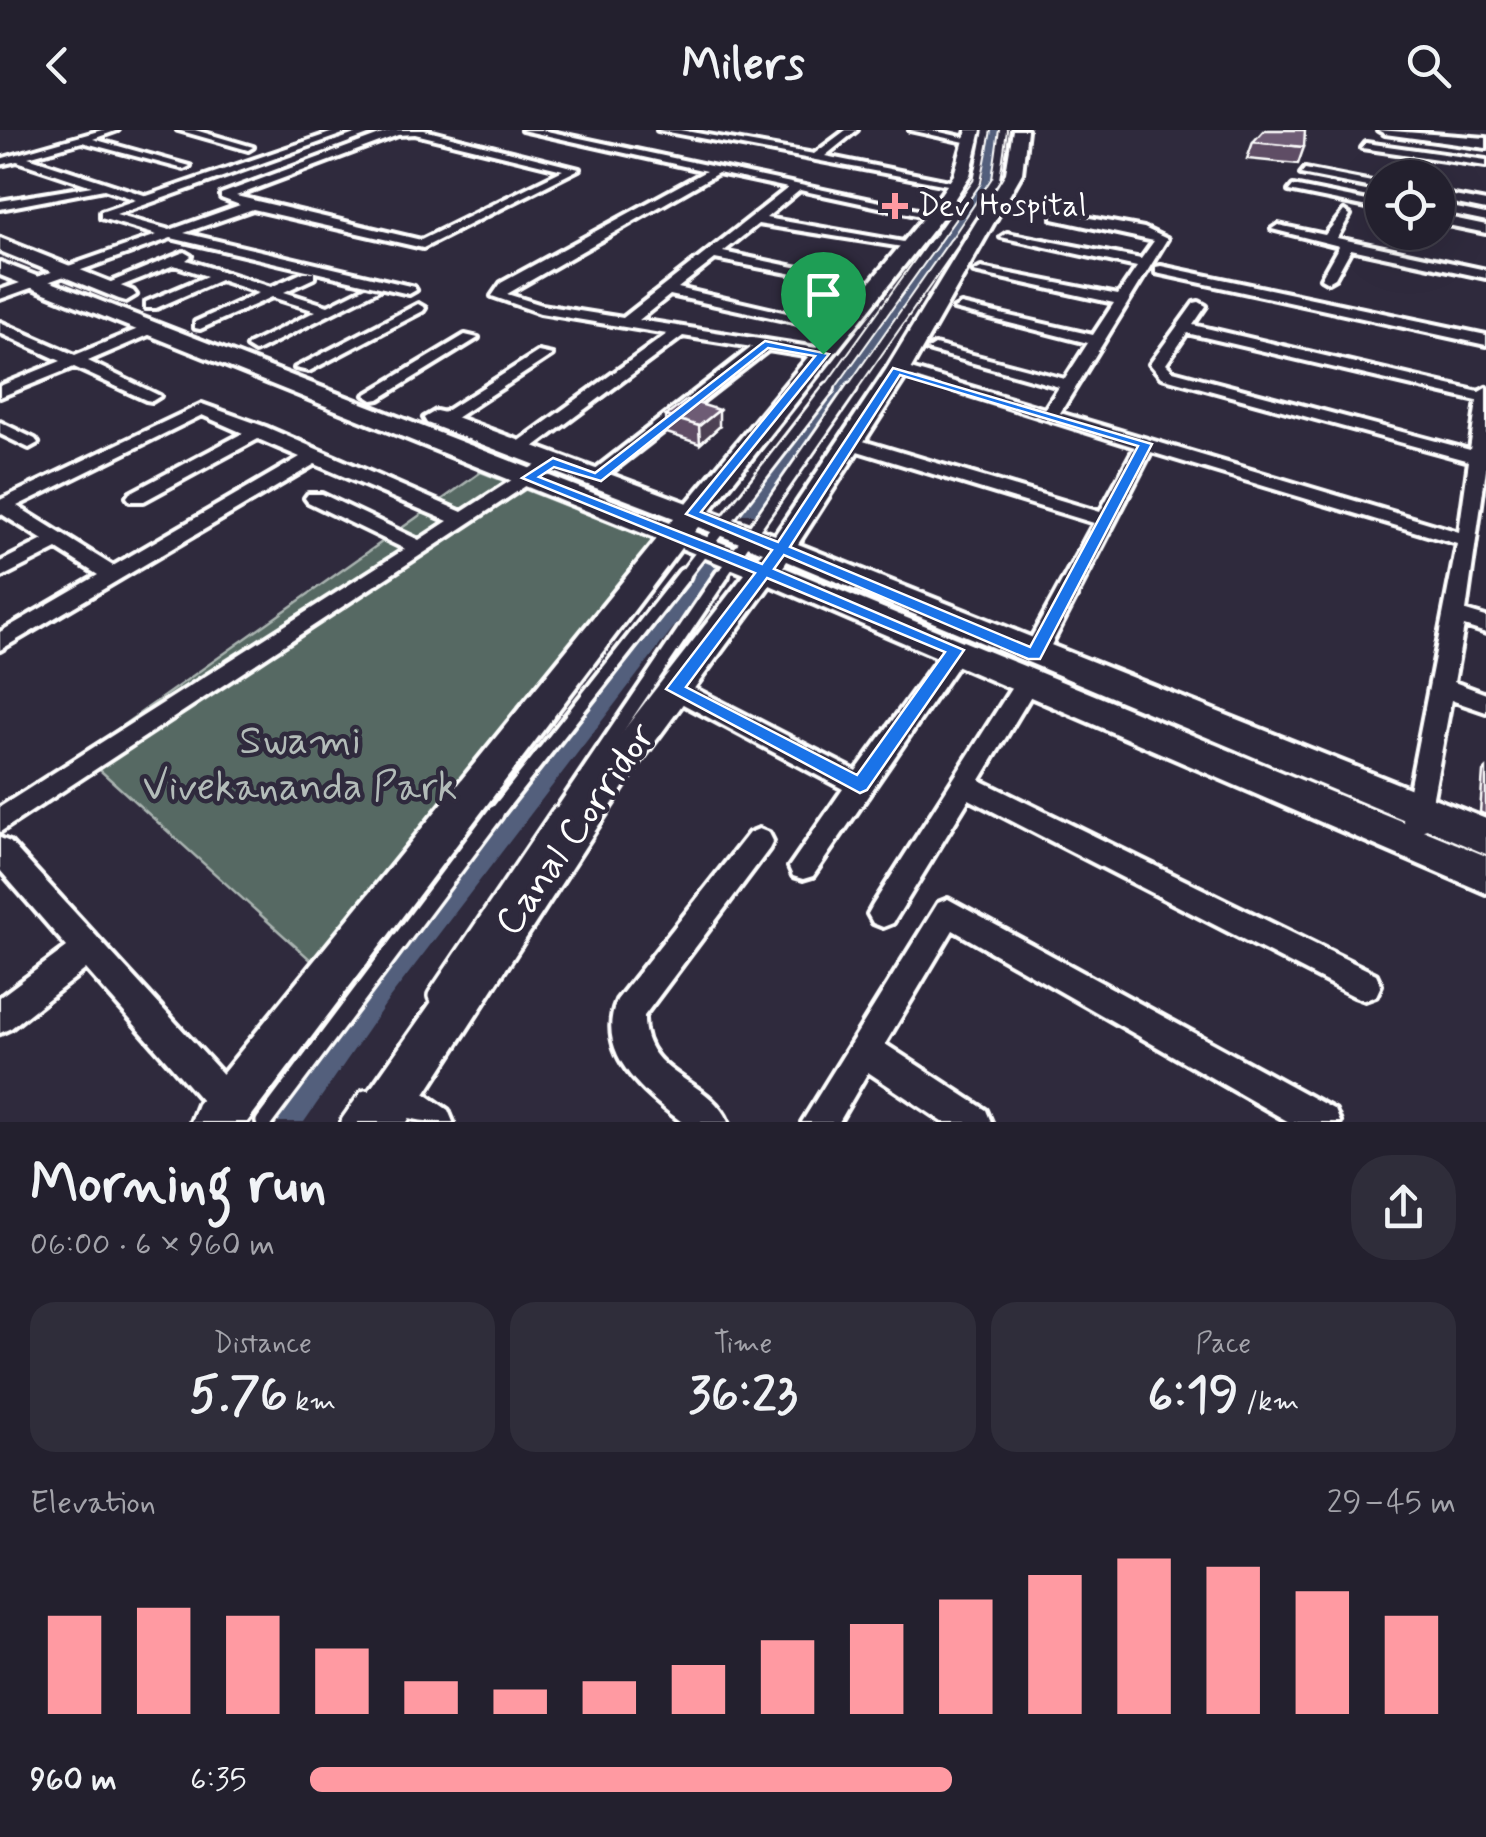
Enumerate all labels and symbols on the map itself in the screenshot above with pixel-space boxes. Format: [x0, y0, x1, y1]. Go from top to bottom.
place label: Dev Hospital [918, 185, 1087, 227]
marker: Dev Hospital [882, 193, 908, 219]
pin [781, 252, 866, 355]
street label: Canal Corridor [484, 713, 669, 947]
park label: Swami Vivekananda Park [143, 716, 457, 814]

